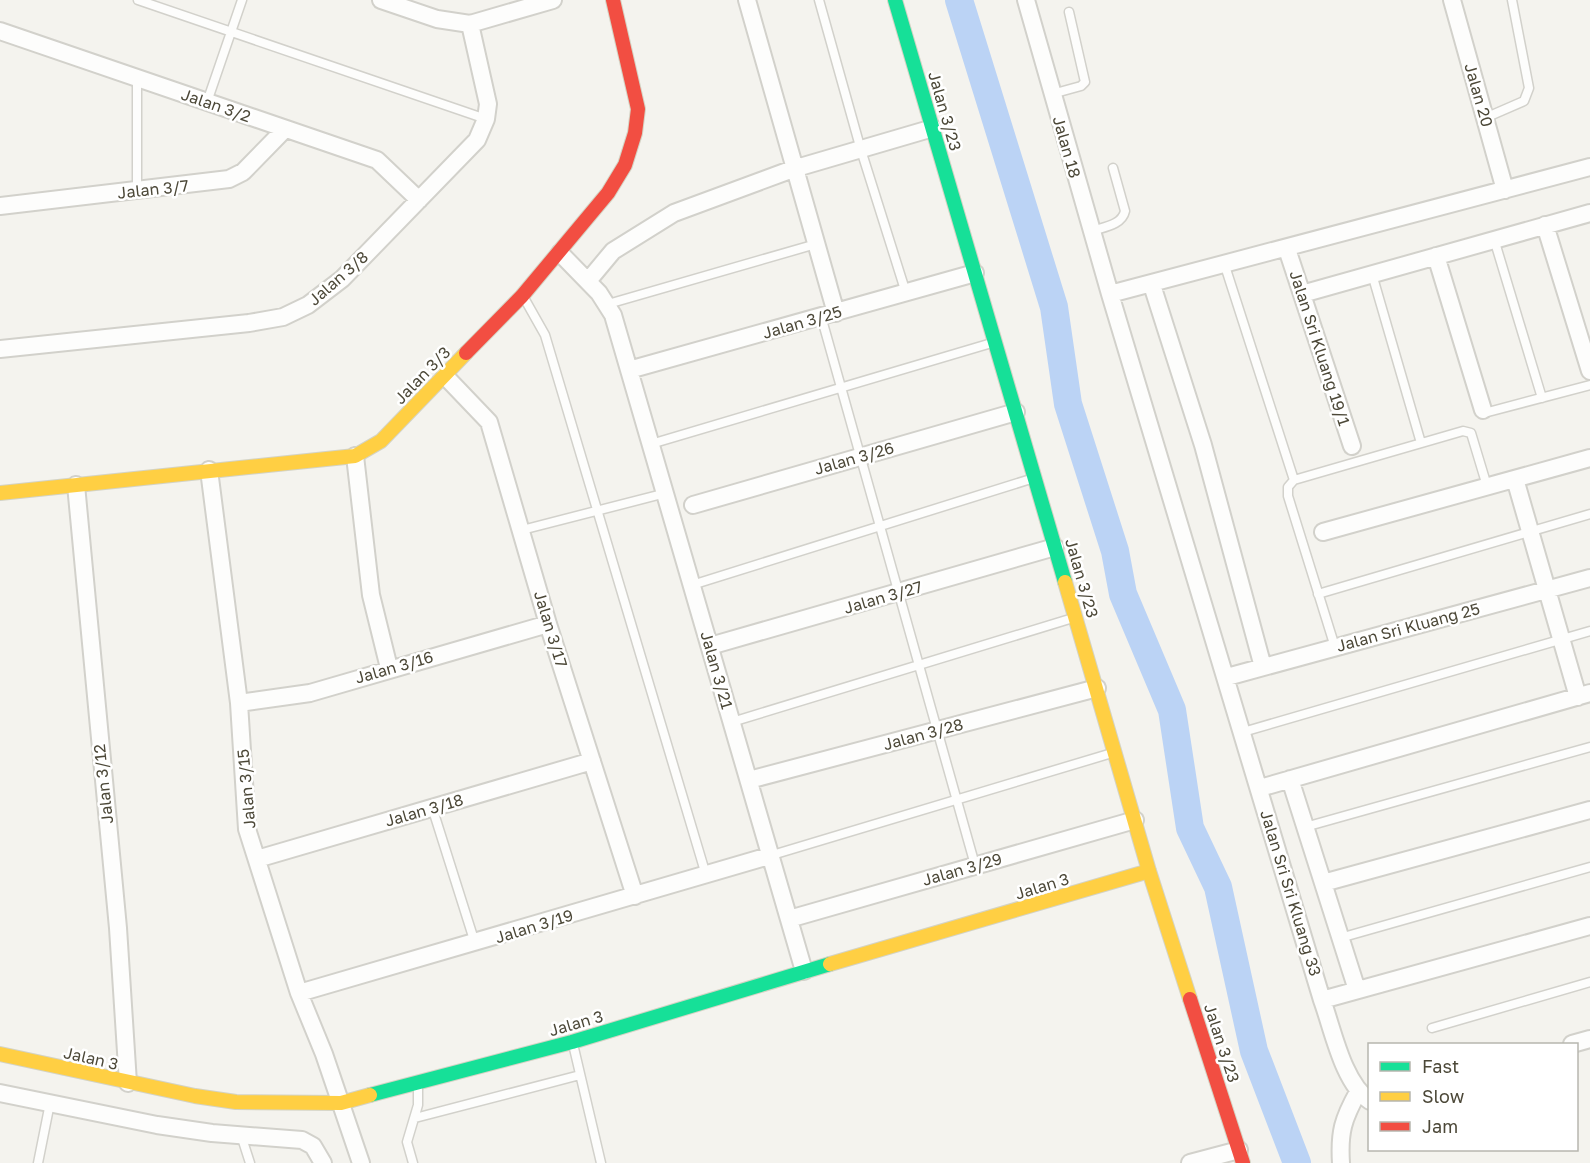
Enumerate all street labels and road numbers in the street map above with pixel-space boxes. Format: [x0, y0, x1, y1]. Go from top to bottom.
street label: Jalan 20 [1460, 61, 1498, 129]
street label: Jalan 3/23 [924, 69, 966, 153]
street label: Jalan 3/2 [179, 84, 253, 126]
street label: Jalan 18 [1049, 114, 1085, 180]
street label: Jalan 3/7 [116, 175, 190, 203]
street label: Jalan 3/8 [304, 247, 372, 309]
street label: Jalan Sri Kluang 19/1 [1285, 268, 1355, 428]
street label: Jalan 3/25 [760, 301, 844, 343]
street label: Jalan 3/3 [390, 342, 454, 408]
street label: Jalan 3/26 [812, 437, 896, 479]
street label: Jalan 3/23 [1061, 536, 1103, 620]
street label: Jalan 3/27 [841, 576, 925, 618]
street label: Jalan 3/17 [530, 588, 572, 670]
street label: Jalan Sri Kluang 25 [1334, 598, 1482, 656]
street label: Jalan 3/21 [696, 629, 738, 711]
street label: Jalan 3/16 [353, 646, 435, 688]
street label: Jalan 3/28 [881, 714, 965, 754]
street label: Jalan 3/12 [89, 743, 117, 825]
street label: Jalan 3/15 [233, 748, 259, 830]
street label: Jalan 3/18 [383, 789, 465, 831]
street label: Jalan Sri Sri Kluang 33 [1256, 808, 1326, 978]
street label: Jalan 3/29 [920, 848, 1004, 890]
street label: Jalan 3 [1013, 868, 1071, 904]
street label: Jalan 3/19 [493, 905, 575, 947]
street label: Jalan 3/23 [1200, 1001, 1244, 1085]
street label: Jalan 3 [547, 1006, 605, 1040]
street label: Jalan 3 [62, 1042, 120, 1074]

